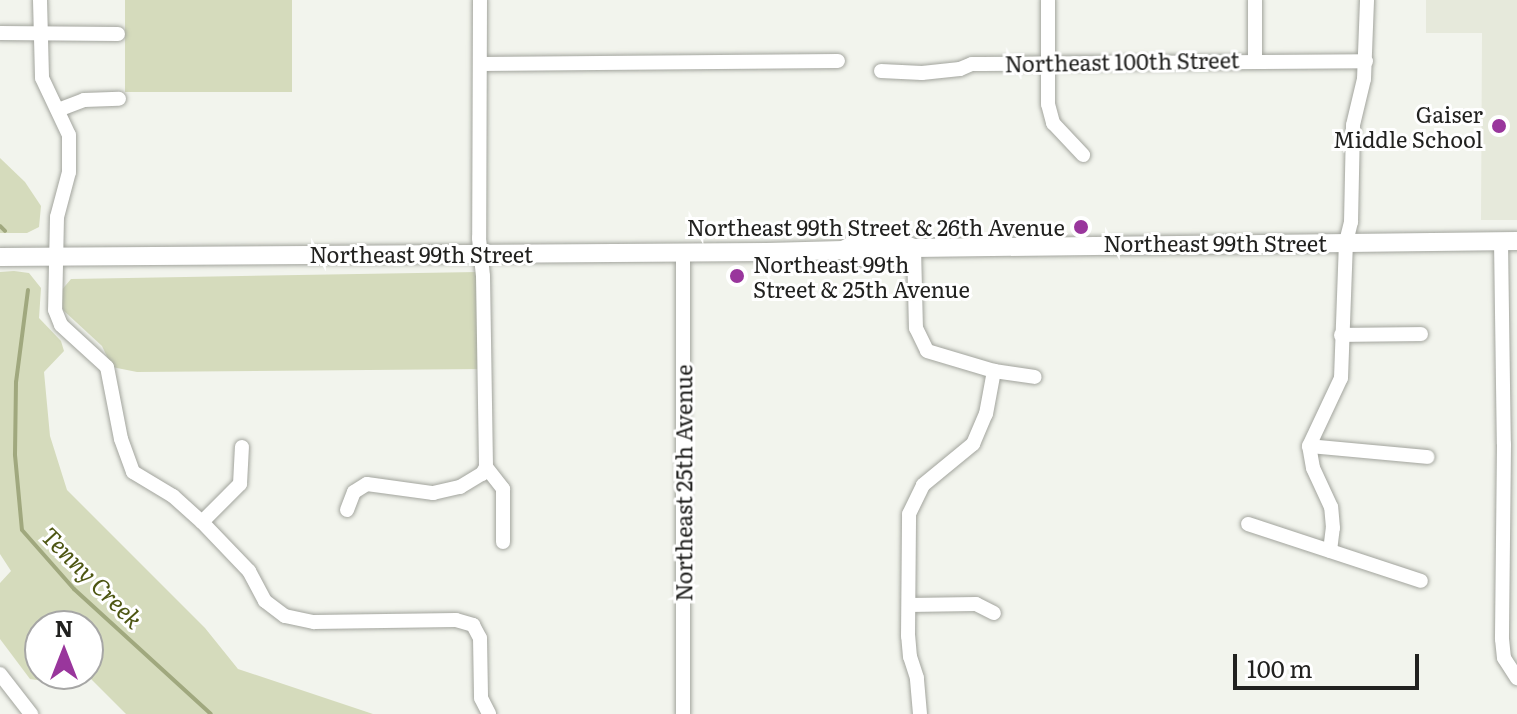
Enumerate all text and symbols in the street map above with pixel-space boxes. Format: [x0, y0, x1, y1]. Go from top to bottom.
street label: Northeast 100th Street [1004, 46, 1240, 76]
place label: Gaiser Middle School [1333, 100, 1483, 152]
marker: Gaiser Middle School [1490, 117, 1508, 135]
place label: Northeast 99th Street & 26th Avenue [687, 214, 1065, 240]
marker: Northeast 99th Street & 26th Avenue [1072, 218, 1090, 236]
street label: Northeast 99th Street [1103, 230, 1327, 256]
street label: Northeast 99th Street [309, 241, 533, 267]
place label: Northeast 99th Street & 25th Avenue [753, 250, 970, 302]
marker: Northeast 99th Street & 25th Avenue [728, 267, 746, 285]
street label: Northeast 25th Avenue [670, 364, 696, 602]
water label: Tenny Creek [37, 521, 149, 633]
north arrow [24, 610, 104, 690]
text: N [55, 611, 73, 644]
scale bar [1237, 638, 1423, 688]
text: 100 m [1247, 650, 1313, 685]

